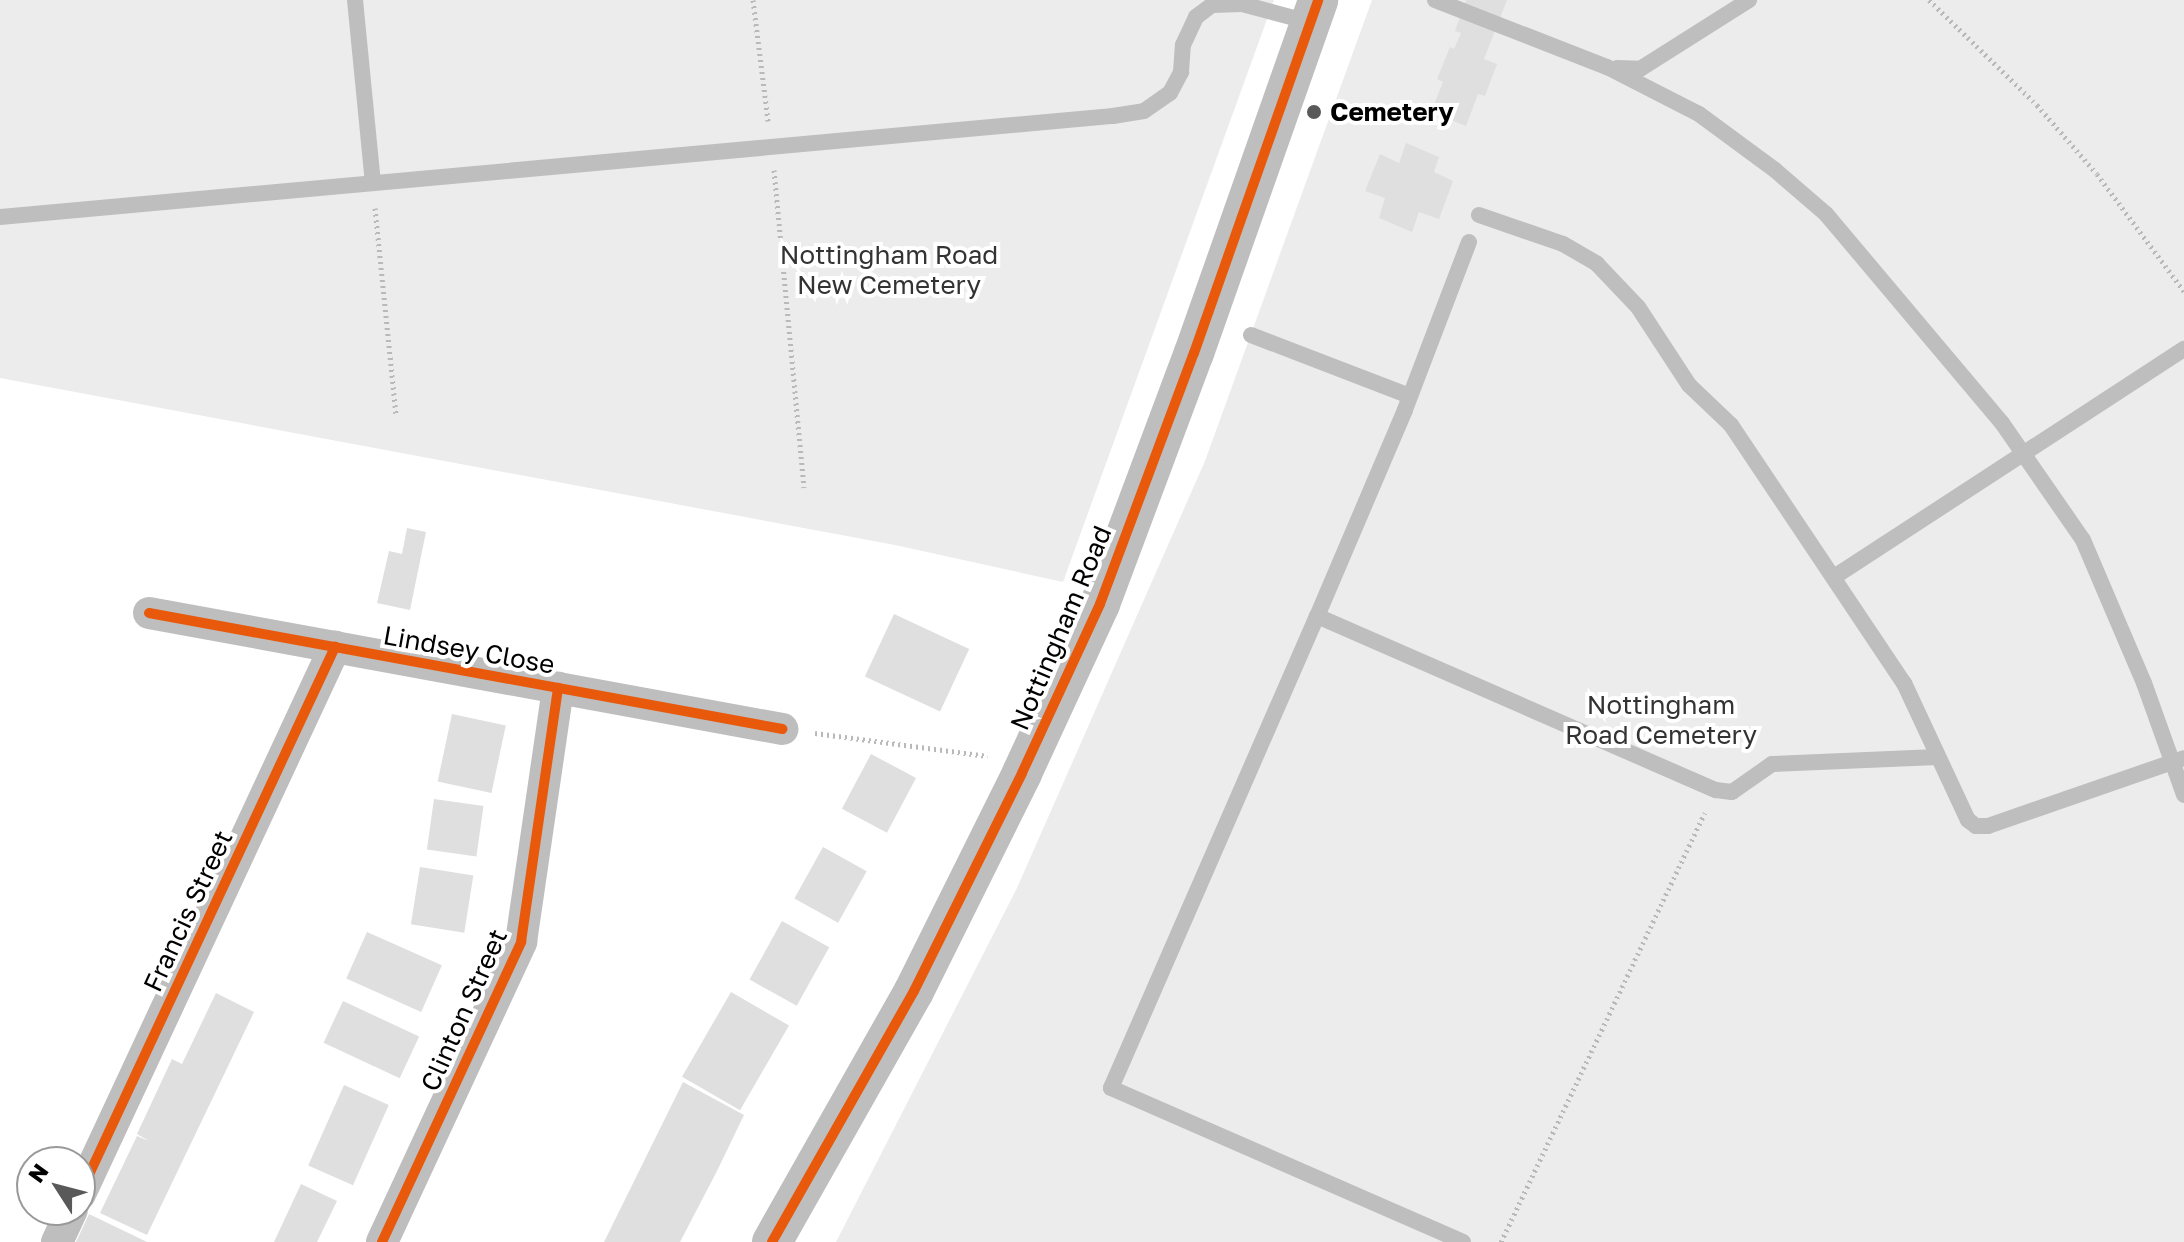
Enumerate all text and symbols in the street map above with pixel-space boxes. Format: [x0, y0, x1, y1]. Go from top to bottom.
place label: Cemetery [1330, 96, 1454, 128]
marker: Cemetery [1305, 103, 1323, 121]
park label: Nottingham Road New Cemetery [780, 239, 998, 300]
street label: Nottingham Road [1004, 521, 1118, 735]
street label: Lindsey Close [381, 620, 557, 680]
park label: Nottingham Road Cemetery [1565, 689, 1757, 750]
street label: Francis Street [137, 825, 239, 997]
street label: Clinton Street [414, 924, 514, 1096]
north arrow [16, 1146, 96, 1226]
text: N [22, 1158, 54, 1187]

